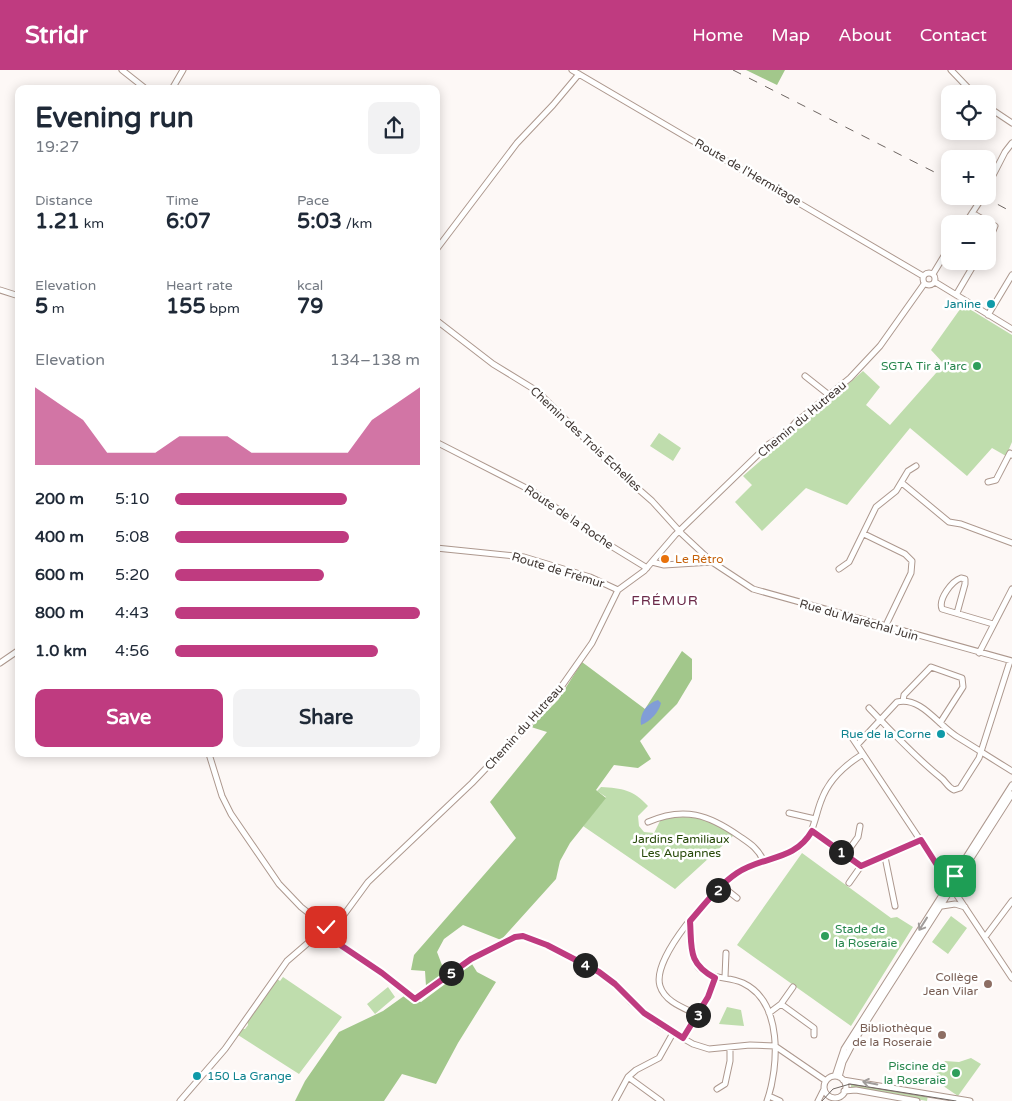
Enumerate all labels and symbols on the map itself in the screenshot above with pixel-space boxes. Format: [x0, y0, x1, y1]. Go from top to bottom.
street label: Route de l'Hermitage [692, 136, 804, 208]
place label: Janine [944, 297, 981, 311]
marker: Janine [985, 298, 997, 310]
place label: SGTA Tir à l’arc [881, 359, 967, 373]
marker: SGTA Tir à l’arc [971, 360, 983, 372]
street label: Chemin du Hutreau [755, 378, 849, 460]
street label: Chemin des Trois Echelles [528, 384, 645, 494]
street label: Route de la Roche [522, 482, 616, 552]
street label: Route de Frémur [510, 549, 606, 591]
place label: Le Rétro [675, 552, 723, 566]
marker: Le Rétro [659, 553, 671, 565]
district label: FRÉMUR [631, 592, 699, 609]
street label: Rue du Maréchal Juin [798, 596, 920, 644]
street label: Chemin du Hutreau [482, 681, 566, 773]
place label: Rue de la Corne [841, 727, 931, 741]
marker: Rue de la Corne [935, 728, 947, 740]
park label: Jardins Familiaux Les Aupannes [633, 832, 729, 860]
pin: 1 [828, 840, 854, 864]
pin [934, 855, 976, 897]
pin: 2 [706, 878, 730, 902]
pin [305, 906, 347, 948]
one-way arrow [917, 917, 927, 931]
place label: Stade de la Roseraie [835, 922, 898, 950]
marker: Stade de la Roseraie [819, 930, 831, 942]
pin: 4 [572, 952, 598, 978]
pin: 5 [438, 960, 464, 986]
place label: Collège Jean Vilar [923, 970, 978, 998]
marker: Collège Jean Vilar [982, 978, 994, 990]
pin: 3 [686, 1002, 710, 1028]
place label: Bibliothèque de la Roseraie [852, 1021, 932, 1049]
marker: Bibliothèque de la Roseraie [936, 1029, 948, 1041]
place label: Piscine de la Roseraie [884, 1059, 946, 1087]
marker: Piscine de la Roseraie [950, 1067, 962, 1079]
place label: 150 La Grange [207, 1069, 292, 1083]
marker: 150 La Grange [191, 1070, 203, 1082]
one-way arrow [863, 1078, 879, 1088]

